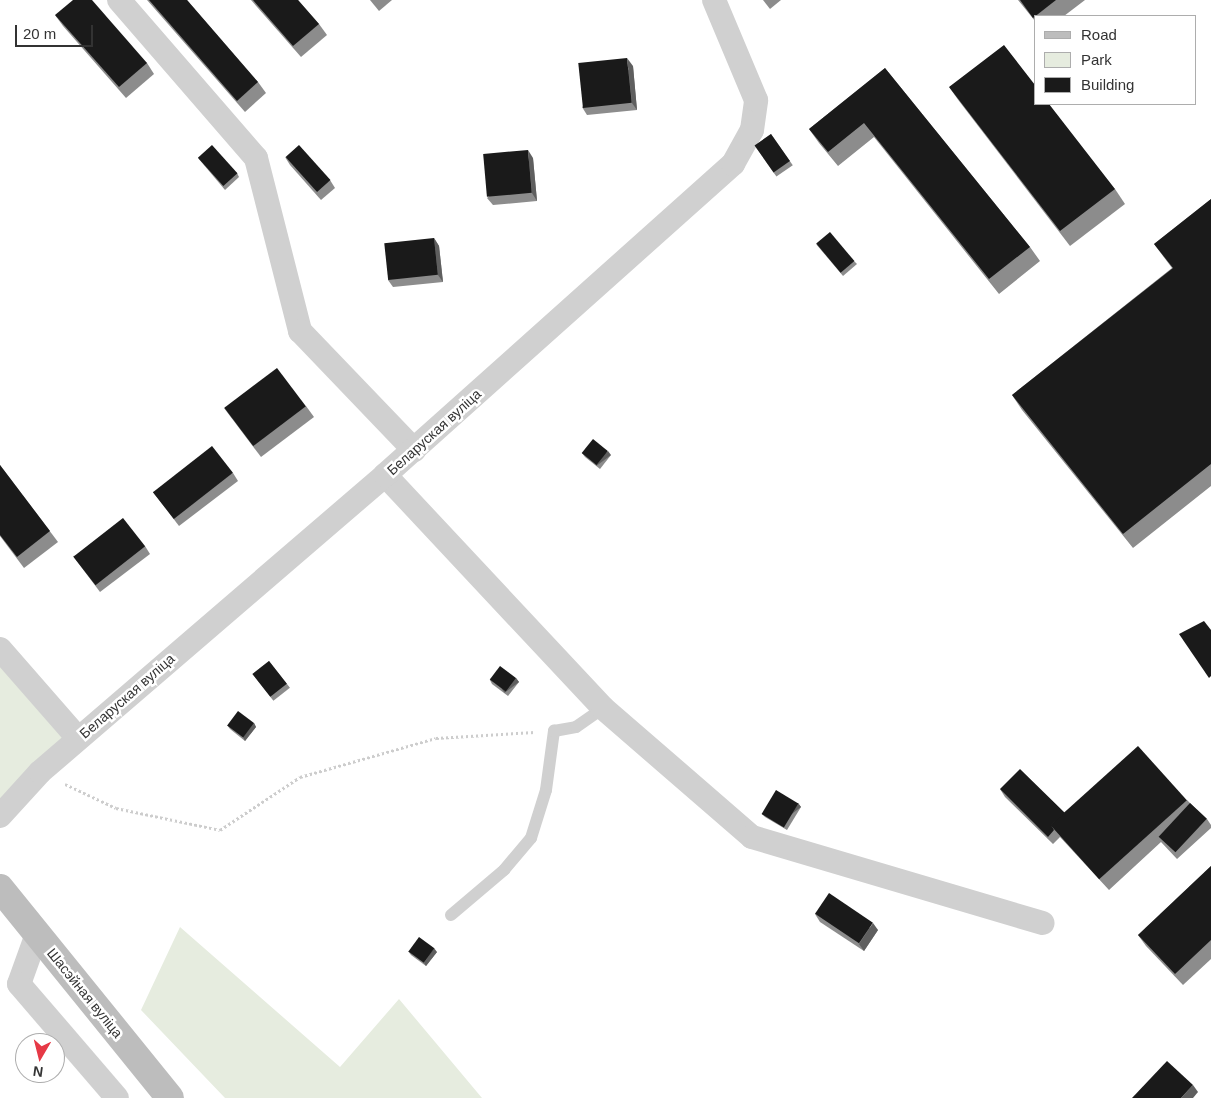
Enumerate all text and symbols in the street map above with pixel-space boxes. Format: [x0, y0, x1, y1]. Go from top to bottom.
scale bar [18, 15, 95, 47]
legend [1034, 15, 1196, 105]
text: 20 m [23, 25, 56, 42]
text: Road [1081, 26, 1117, 43]
text: Park [1081, 51, 1112, 68]
text: Building [1081, 76, 1134, 93]
street label: Беларуская вуліца [384, 385, 484, 479]
street label: Беларуская вуліца [76, 650, 178, 742]
street label: Шасэйная вуліца [44, 945, 126, 1041]
north arrow [15, 1033, 65, 1083]
text: N [32, 1063, 44, 1080]

